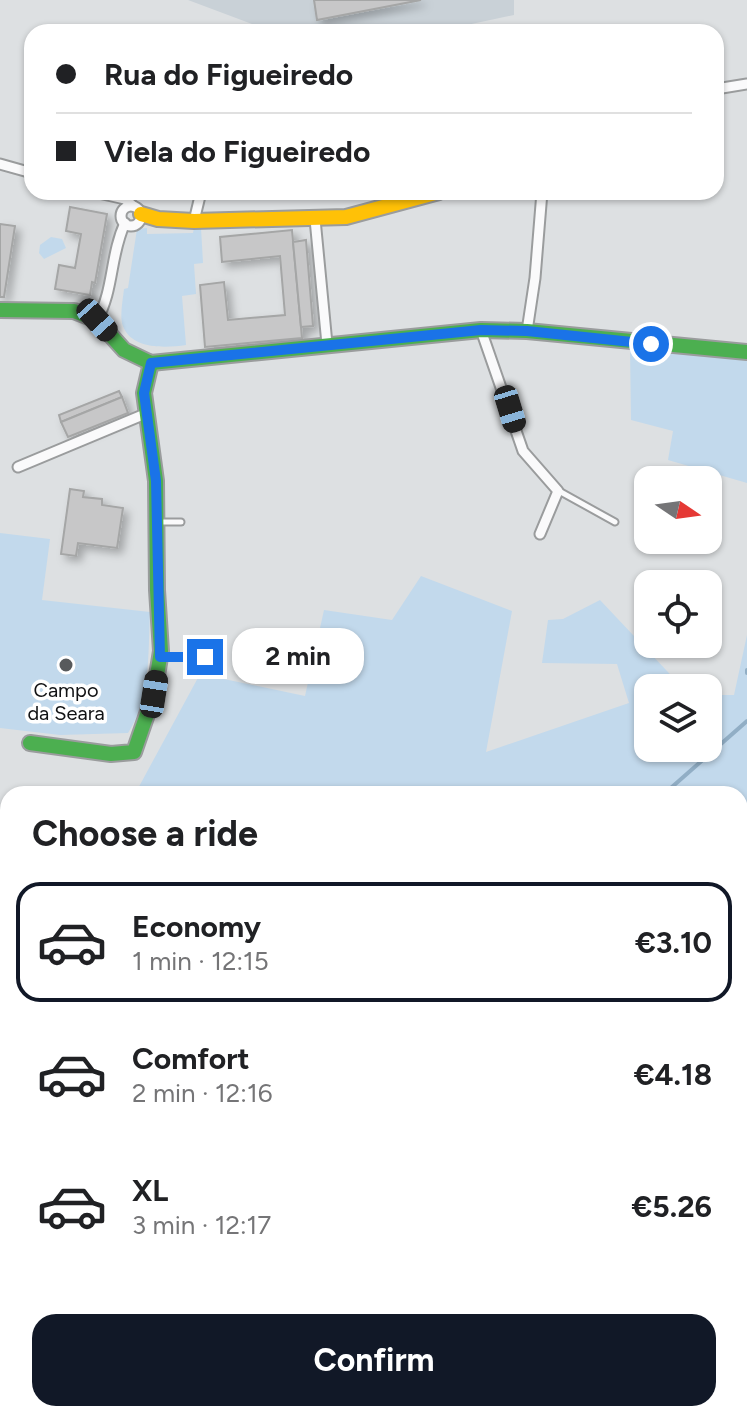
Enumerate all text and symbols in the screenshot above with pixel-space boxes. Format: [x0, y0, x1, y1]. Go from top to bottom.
text: Rua do Figueiredo [104, 56, 353, 93]
text: Viela do Figueiredo [104, 133, 370, 170]
car [72, 294, 122, 346]
route start [633, 326, 669, 362]
car [492, 383, 528, 435]
north arrow [634, 466, 722, 554]
map controls [634, 466, 722, 762]
button: locate [634, 570, 722, 658]
callout: 2 min [233, 629, 365, 685]
route end [187, 639, 223, 675]
text: 2 min [265, 640, 331, 672]
marker: Campo da Seara [57, 656, 75, 674]
car [138, 668, 170, 720]
button: layers [634, 674, 722, 762]
place label: Campo da Seara [27, 678, 105, 725]
text: Choose a ride [32, 812, 258, 855]
icon: car [36, 906, 108, 978]
text: Economy [132, 908, 261, 945]
text: €3.10 [635, 924, 712, 961]
text: 1 min · 12:15 [132, 945, 269, 977]
icon: car [36, 1038, 108, 1110]
text: Comfort [132, 1040, 250, 1077]
text: €4.18 [634, 1056, 712, 1093]
text: 2 min · 12:16 [132, 1077, 272, 1109]
icon: car [36, 1170, 108, 1242]
text: XL [132, 1172, 168, 1209]
text: €5.26 [632, 1188, 712, 1225]
text: 3 min · 12:17 [132, 1209, 271, 1241]
button: Confirm [32, 1314, 716, 1406]

